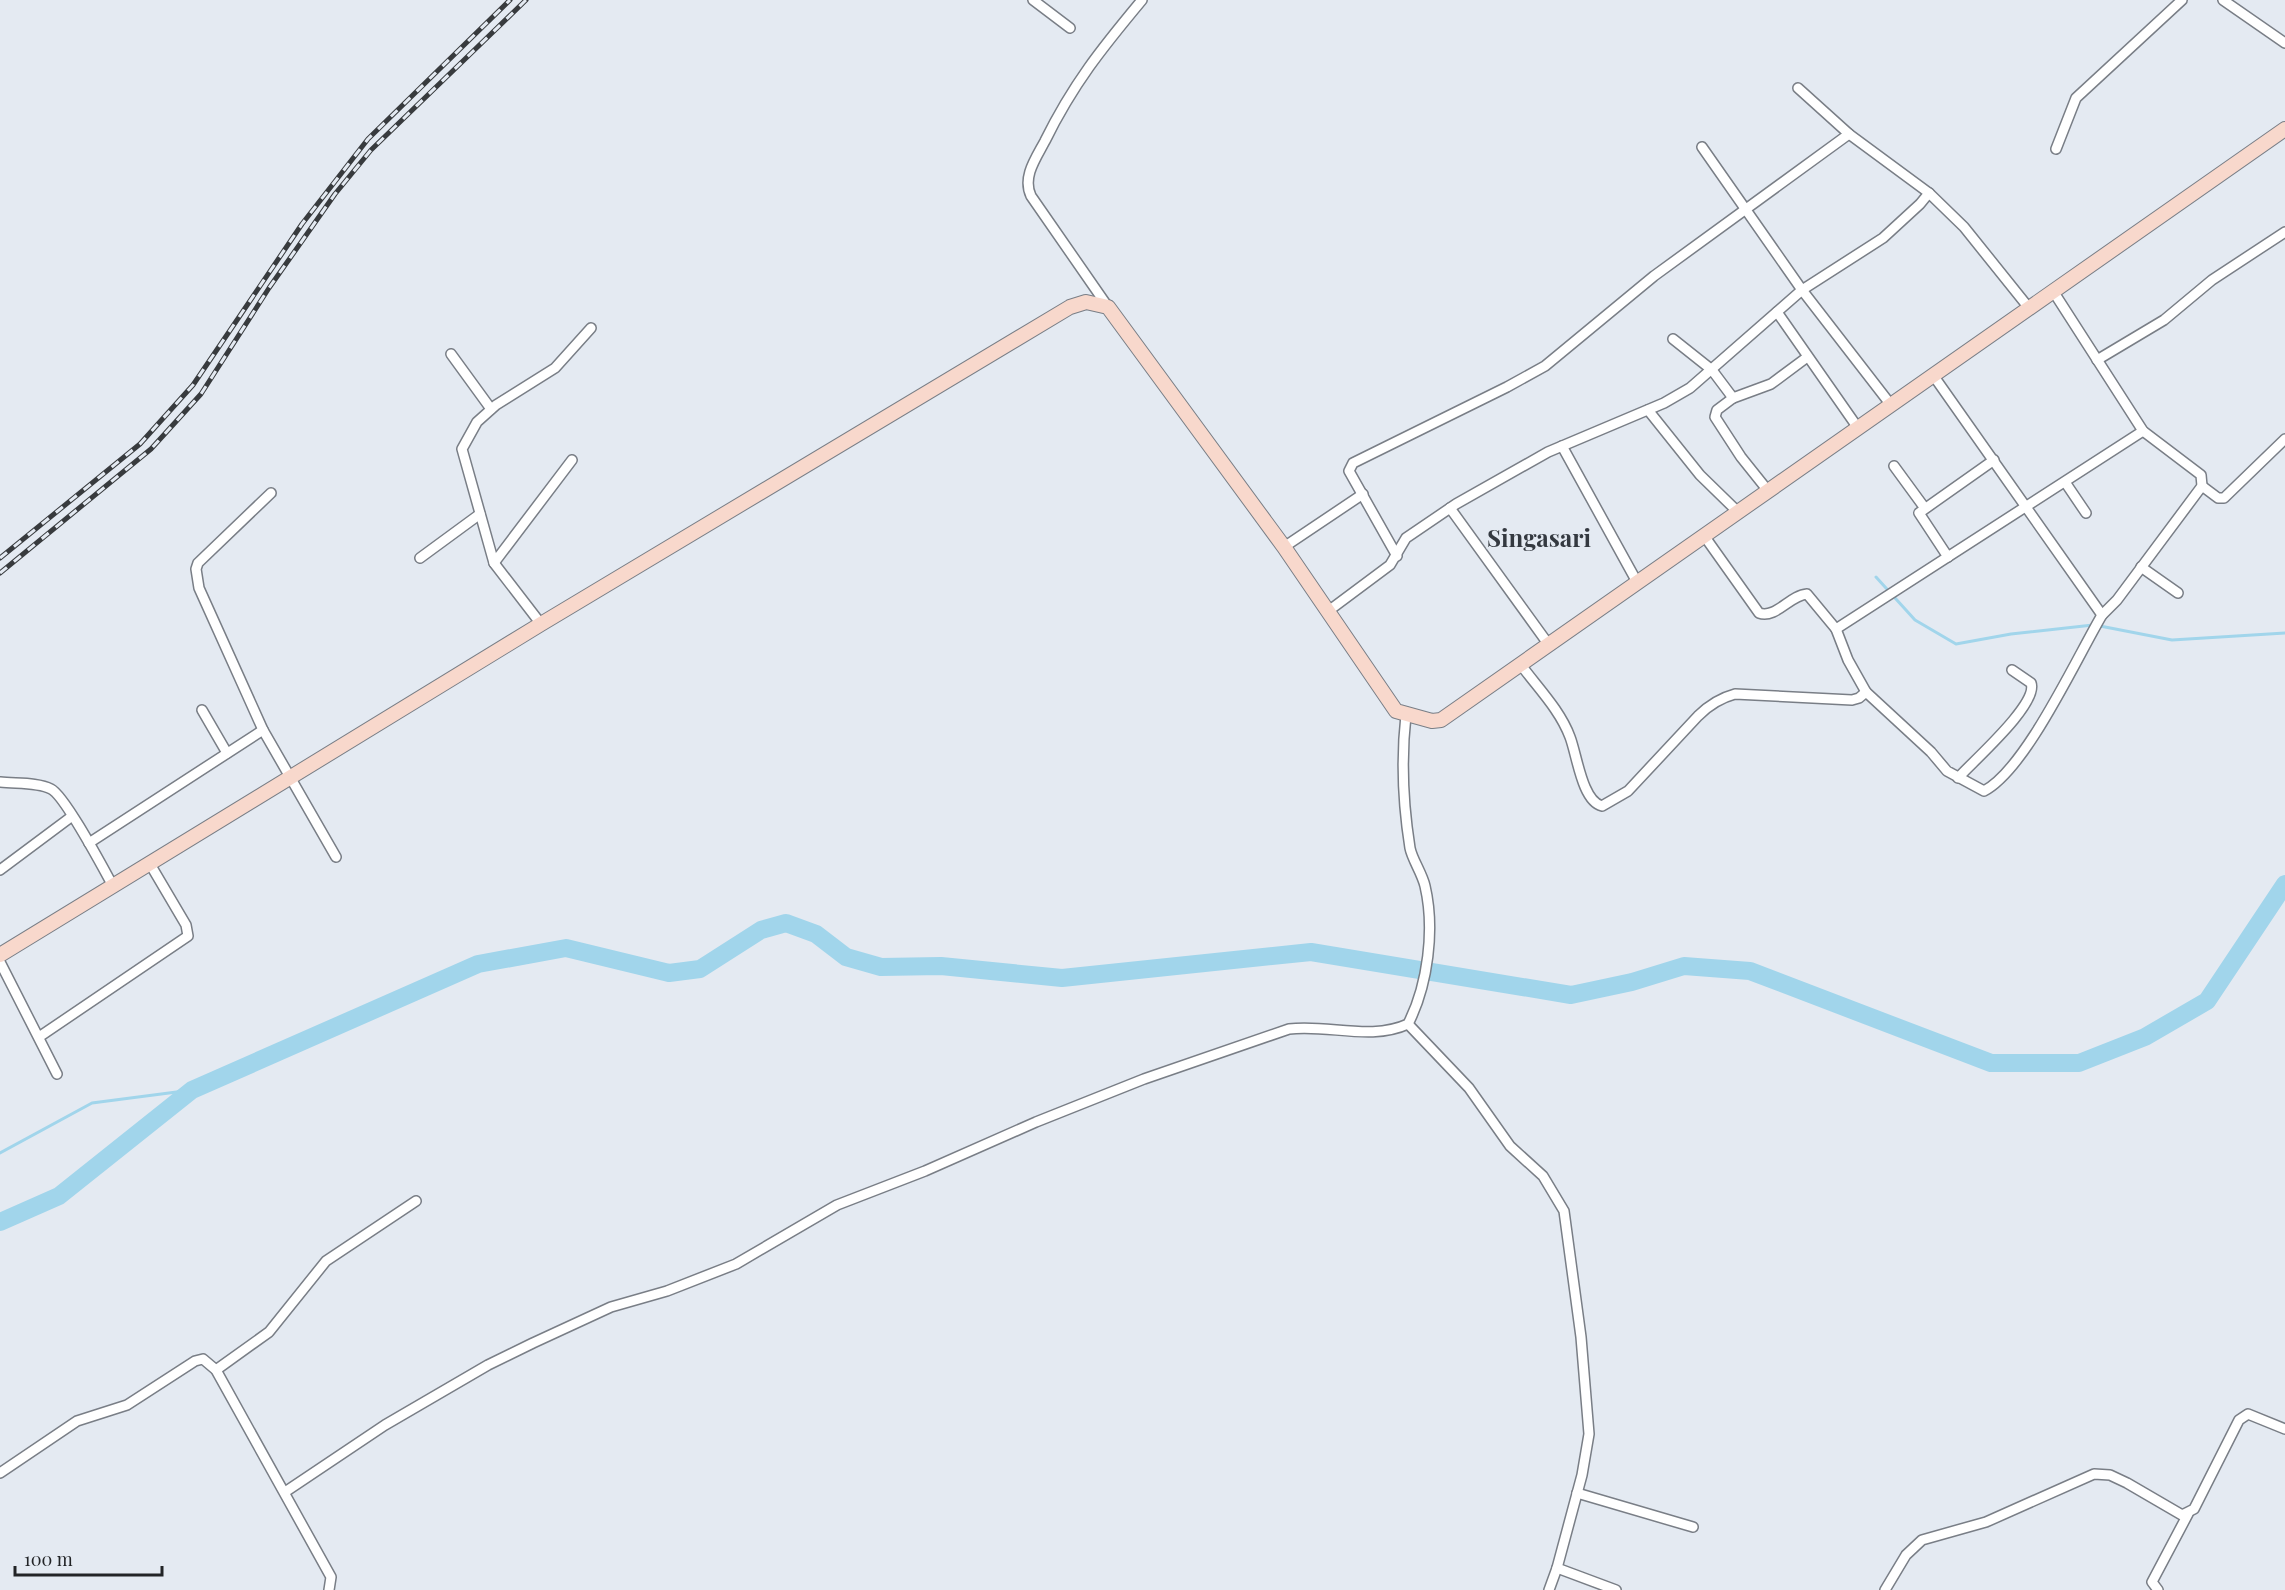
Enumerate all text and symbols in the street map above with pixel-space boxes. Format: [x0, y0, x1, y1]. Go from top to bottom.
district label: Singasari [1487, 521, 1591, 553]
scale bar [15, 1539, 162, 1577]
text: 100 m [24, 1547, 73, 1571]

